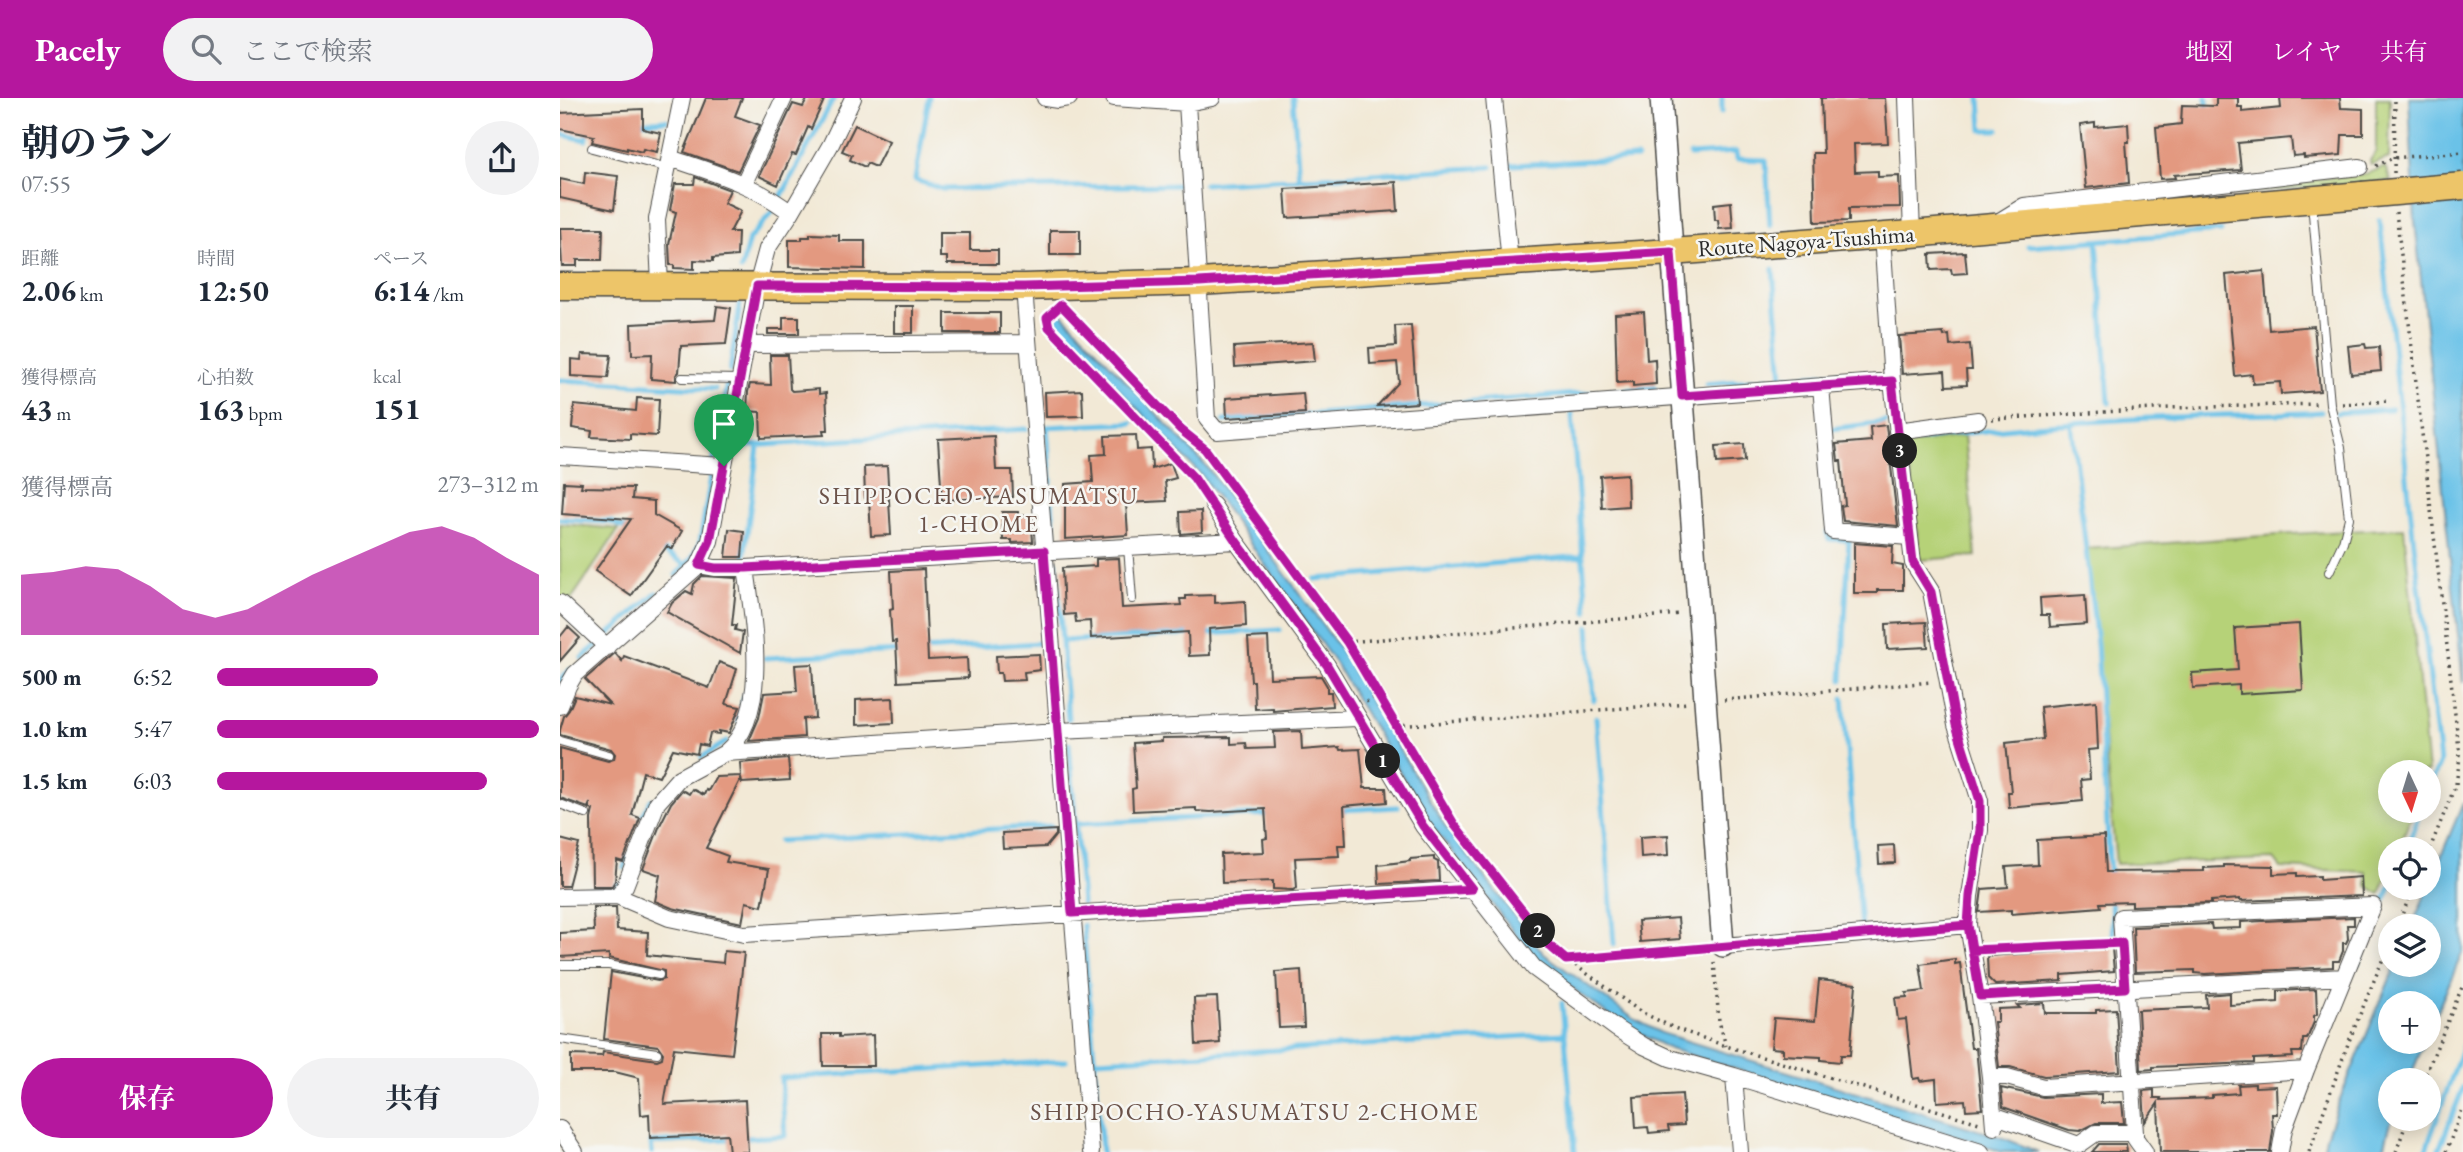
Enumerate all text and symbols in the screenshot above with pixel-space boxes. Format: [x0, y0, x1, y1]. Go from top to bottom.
search box [163, 18, 653, 81]
text: Pacely [35, 28, 121, 71]
icon: search [187, 30, 225, 68]
text: ここで検索 [243, 34, 373, 68]
text: 地図 [2185, 36, 2233, 67]
text: レイヤ [2271, 36, 2342, 67]
text: 共有 [2380, 36, 2428, 67]
text: 朝のラン [21, 118, 173, 167]
button: share [465, 121, 539, 195]
text: 07:55 [21, 169, 71, 199]
street label: Route Nagoya-Tsushima [1697, 218, 1916, 264]
text: 距離 [21, 246, 59, 271]
text: 時間 [197, 246, 235, 271]
text: ペース [373, 246, 429, 271]
text: 2.06 [21, 271, 76, 310]
text: 12:50 [197, 271, 269, 310]
text: 6:14 [373, 271, 429, 310]
text: km [76, 282, 104, 307]
text: /km [429, 282, 464, 307]
text: kcal [373, 364, 402, 389]
text: 獲得標高 [21, 365, 97, 390]
text: 心拍数 [197, 365, 254, 390]
text: 151 [373, 389, 421, 428]
text: 43 [21, 390, 53, 429]
text: 163 [197, 390, 245, 429]
pin [694, 394, 754, 466]
text: m [53, 401, 71, 426]
text: bpm [245, 401, 283, 426]
icon: arrive [705, 405, 743, 443]
pin: 3 [1882, 434, 1918, 468]
text: 3 [1894, 438, 1905, 463]
text: 273–312 m [438, 469, 539, 499]
text: 獲得標高 [21, 472, 113, 502]
district label: SHIPPOCHO-YASUMATSU 1-CHOME [819, 480, 1139, 539]
text: 500 m [21, 662, 82, 692]
text: 6:52 [133, 662, 172, 692]
text: 1.0 km [21, 714, 88, 744]
text: 5:47 [133, 714, 172, 744]
pin: 1 [1366, 744, 1400, 778]
text: 1 [1377, 748, 1388, 773]
north arrow [2378, 760, 2441, 822]
map controls [2378, 760, 2441, 1131]
text: 1.5 km [21, 766, 88, 796]
text: 6:03 [133, 766, 172, 796]
button: locate [2378, 837, 2441, 900]
pin: 2 [1520, 914, 1556, 948]
button: layers [2378, 914, 2441, 977]
text: 2 [1532, 918, 1543, 943]
button: + [2378, 991, 2441, 1054]
button: 保存 [21, 1058, 273, 1138]
button: 共有 [287, 1058, 539, 1138]
button: − [2378, 1068, 2441, 1131]
district label: SHIPPOCHO-YASUMATSU 2-CHOME [1030, 1096, 1480, 1127]

